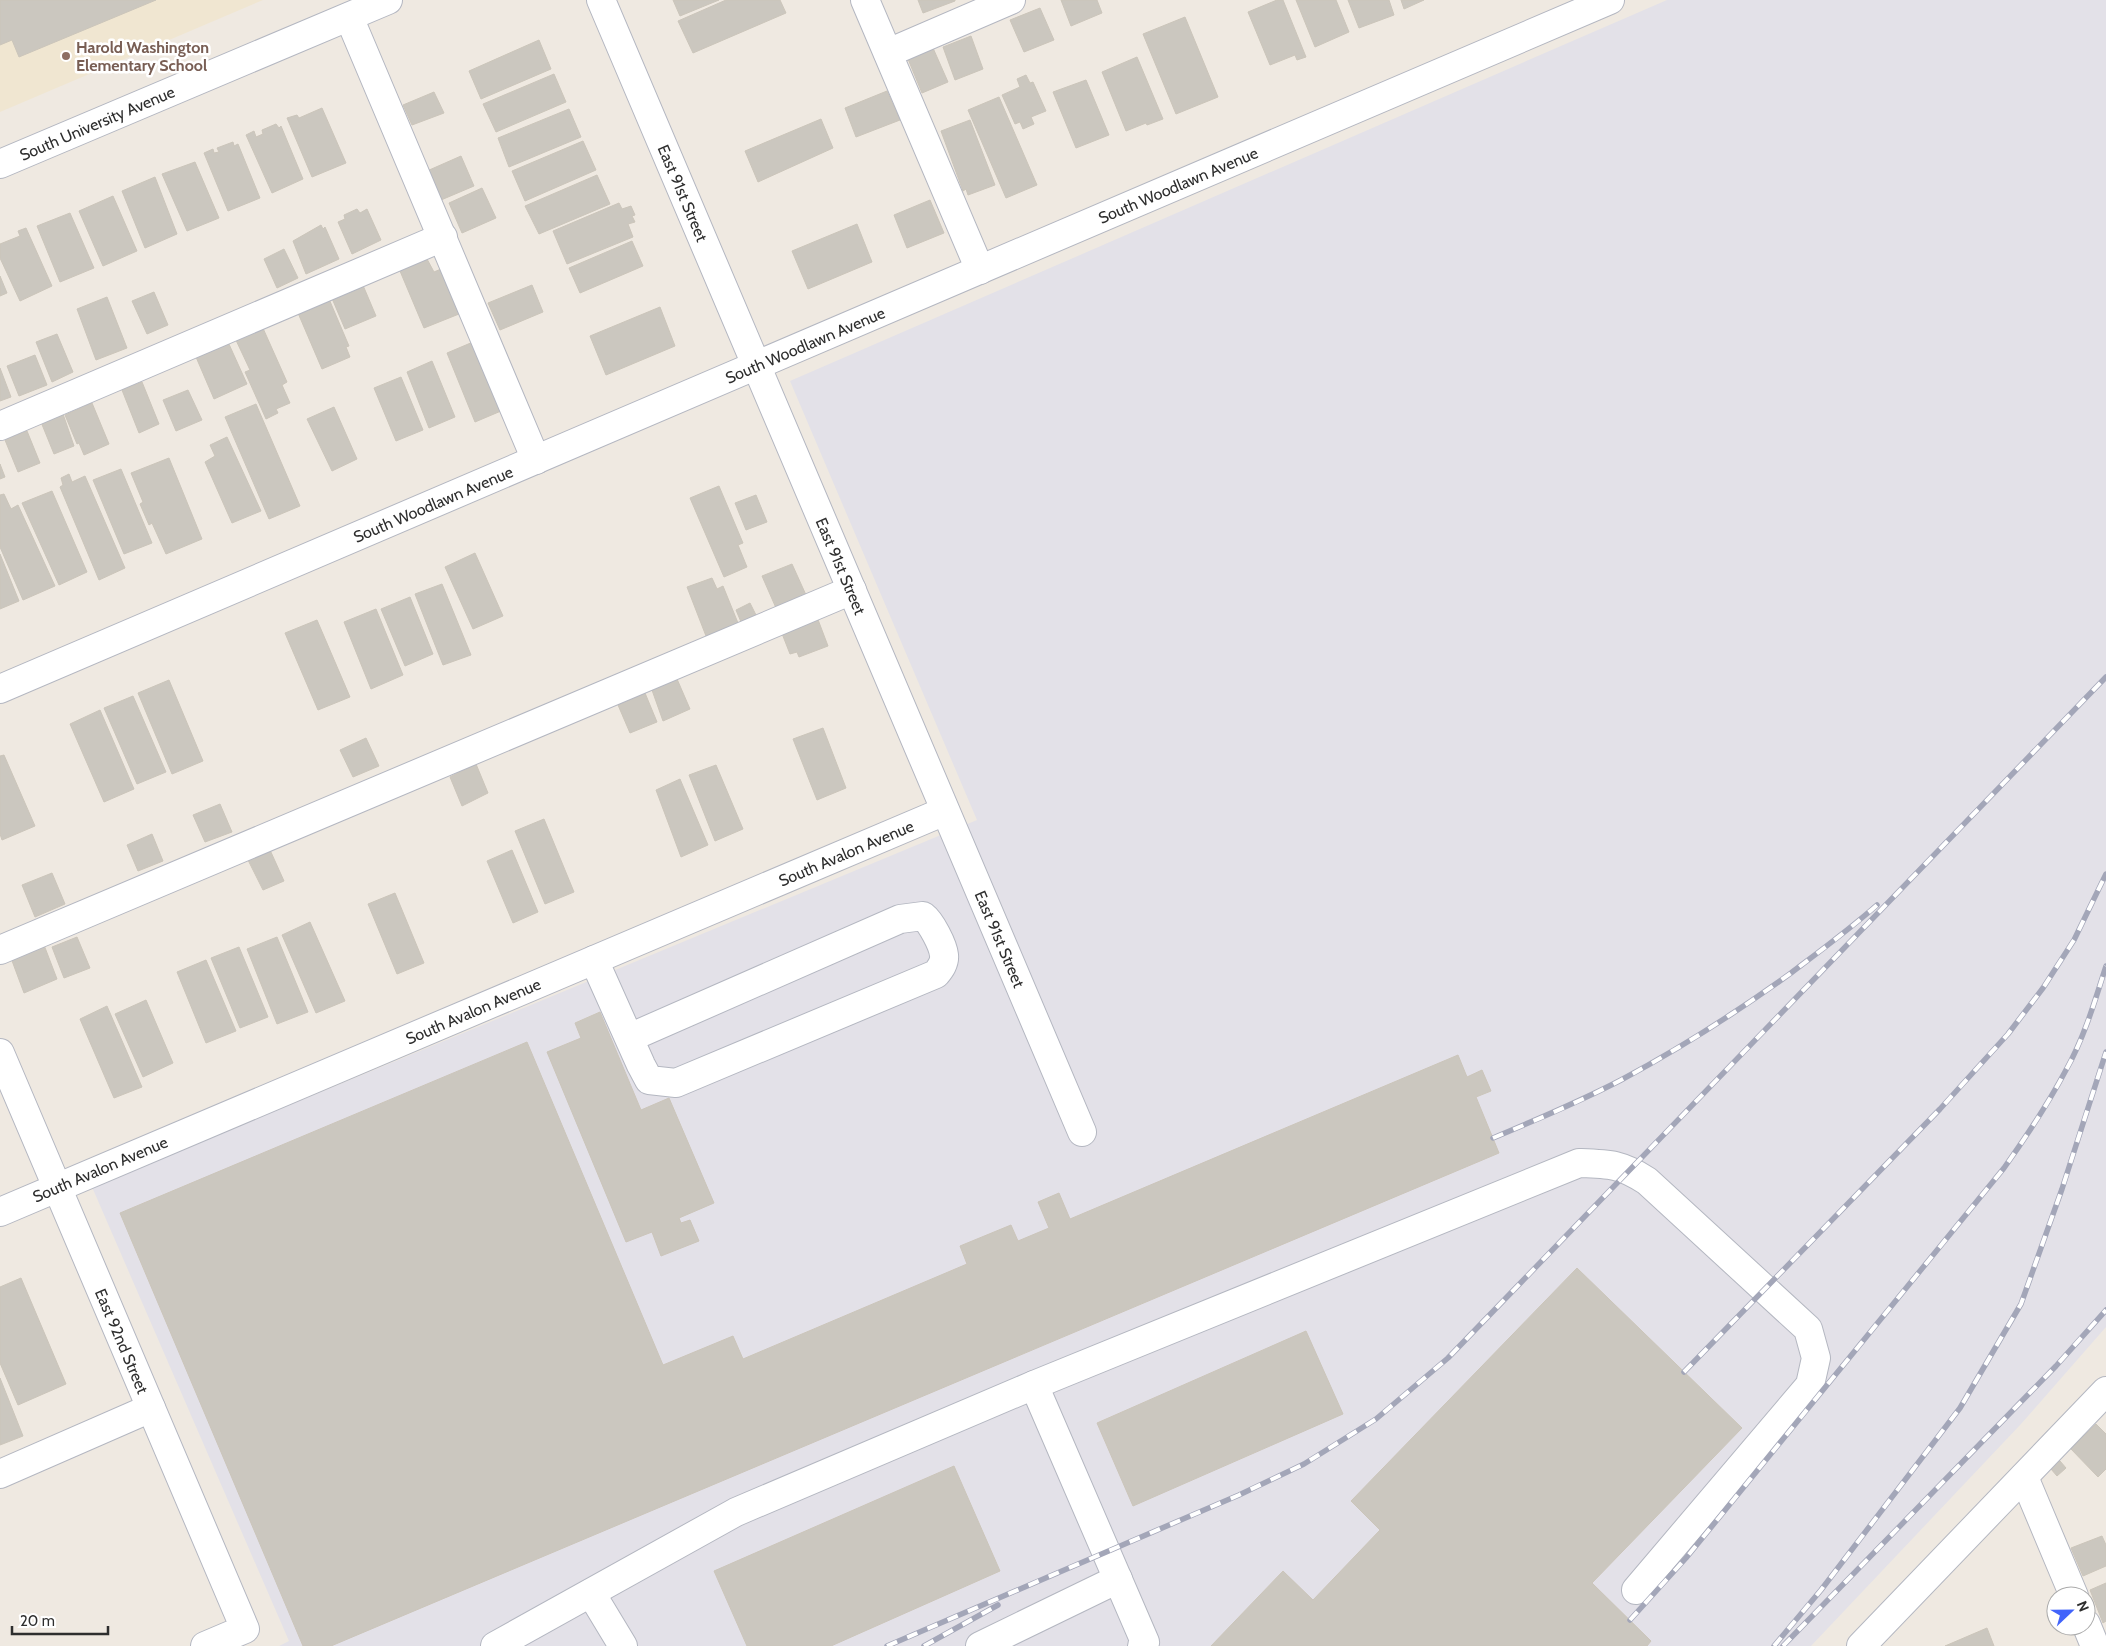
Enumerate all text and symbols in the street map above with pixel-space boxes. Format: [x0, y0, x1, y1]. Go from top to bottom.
place label: Harold Washington Elementary School [76, 38, 209, 75]
marker: Harold Washington Elementary School [60, 50, 72, 62]
street label: South University Avenue [17, 82, 178, 165]
street label: East 91st Street [654, 142, 712, 245]
street label: South Woodlawn Avenue [1096, 143, 1261, 228]
street label: South Woodlawn Avenue [723, 303, 888, 388]
street label: South Woodlawn Avenue [351, 462, 516, 547]
street label: East 91st Street [812, 515, 870, 618]
street label: South Avalon Avenue [776, 816, 917, 890]
street label: East 91st Street [971, 888, 1029, 991]
street label: South Avalon Avenue [403, 974, 544, 1048]
street label: South Avalon Avenue [30, 1132, 171, 1206]
street label: East 92nd Street [91, 1286, 152, 1397]
north arrow [2046, 1586, 2096, 1636]
text: N [2073, 1598, 2093, 1614]
scale bar [12, 1604, 109, 1636]
text: 20 m [20, 1612, 55, 1630]

